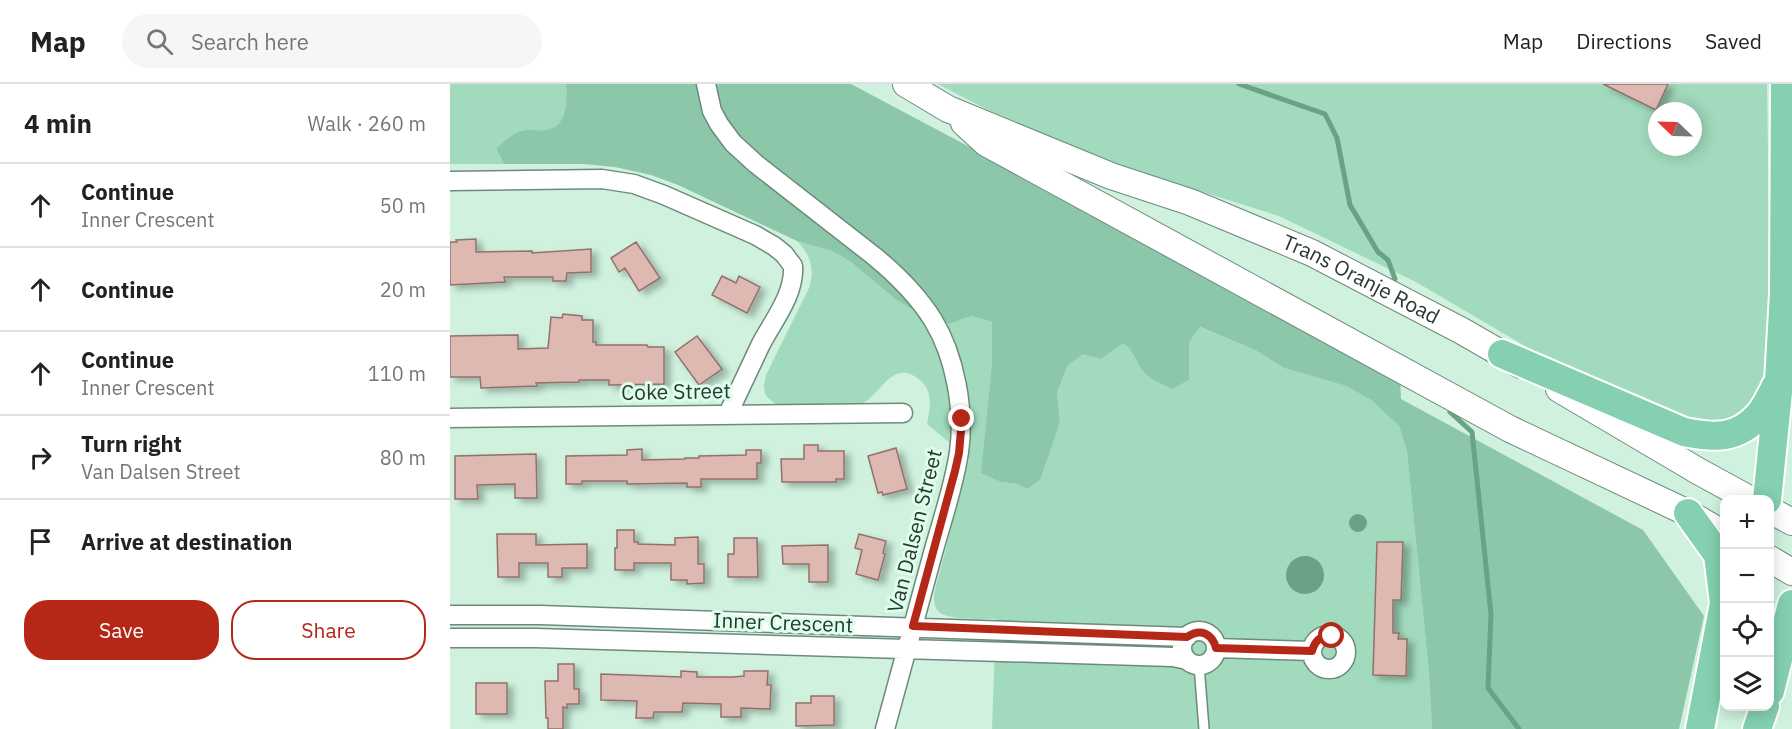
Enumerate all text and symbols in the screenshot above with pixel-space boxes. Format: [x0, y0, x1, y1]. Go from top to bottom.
search box [122, 14, 542, 68]
text: Map [30, 23, 86, 60]
icon: search [143, 25, 176, 58]
text: Search here [191, 27, 309, 56]
text: Map [1503, 27, 1543, 55]
text: Directions [1576, 27, 1672, 55]
text: Saved [1705, 27, 1762, 55]
north arrow [1648, 102, 1702, 156]
text: 4 min [24, 106, 92, 140]
text: Walk · 260 m [308, 110, 426, 137]
text: Continue [81, 177, 174, 206]
icon: ahead [24, 189, 57, 222]
text: 50 m [380, 192, 426, 219]
text: Inner Crescent [81, 206, 214, 233]
street label: Trans Oranje Road [1278, 227, 1445, 330]
icon: ahead [24, 273, 57, 306]
text: Continue [81, 275, 174, 304]
text: 20 m [380, 276, 426, 303]
text: Continue [81, 345, 174, 374]
icon: ahead [24, 357, 57, 390]
text: 110 m [368, 360, 426, 387]
text: Inner Crescent [81, 374, 214, 401]
street label: Coke Street [621, 376, 731, 406]
route end [948, 405, 974, 431]
text: Turn right [81, 429, 182, 458]
icon: right [24, 441, 57, 474]
text: 80 m [380, 444, 426, 471]
street label: Van Dalsen Street [880, 446, 948, 615]
text: Van Dalsen Street [81, 458, 241, 485]
map controls [1720, 495, 1774, 711]
button: + [1720, 495, 1774, 549]
icon: arrive [24, 525, 57, 558]
text: Arrive at destination [81, 527, 292, 556]
button: − [1720, 549, 1774, 603]
button: Save [24, 600, 219, 660]
button: Share [231, 600, 426, 660]
button: locate [1720, 603, 1774, 657]
street label: Inner Crescent [713, 606, 854, 638]
route start [1318, 622, 1344, 648]
button: layers [1720, 657, 1774, 711]

